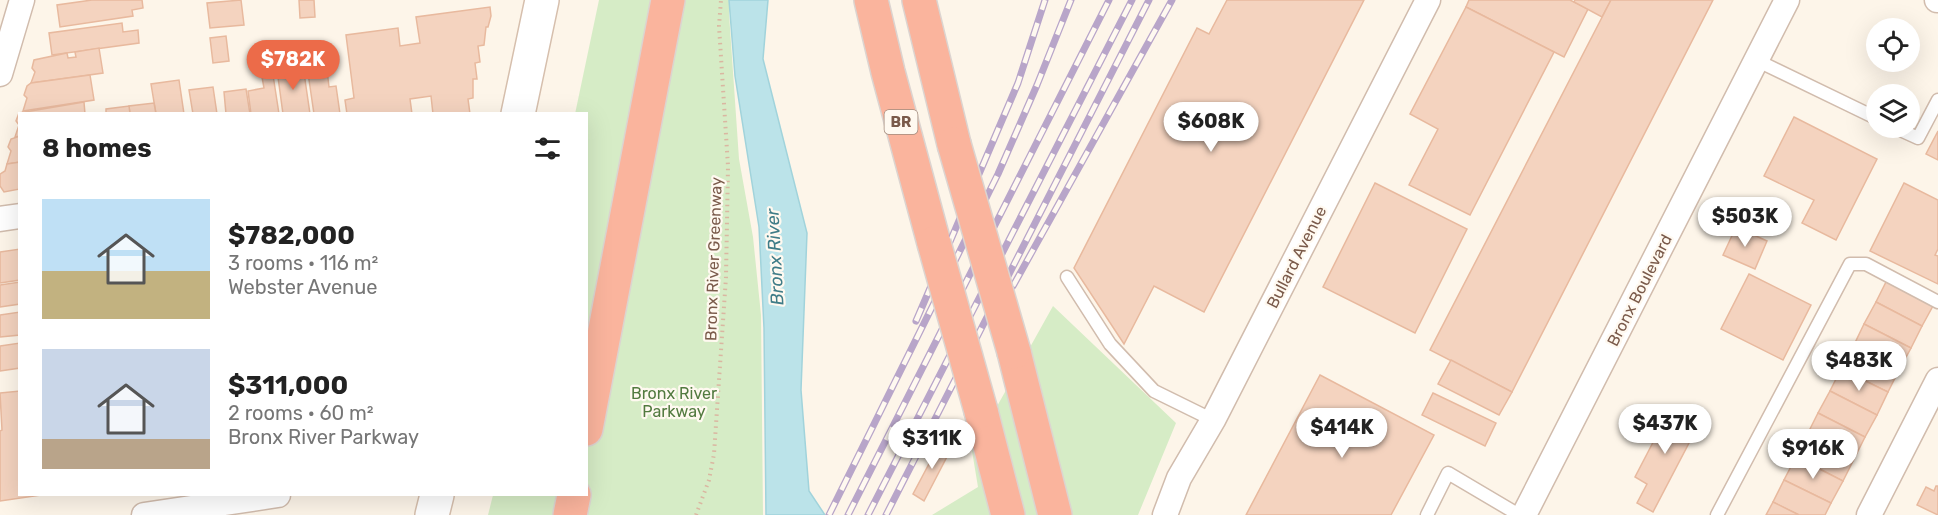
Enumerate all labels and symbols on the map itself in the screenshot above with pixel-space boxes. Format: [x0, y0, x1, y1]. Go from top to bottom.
pin: $782K [251, 40, 335, 91]
pin: $608K [1169, 102, 1253, 153]
road number: BR [884, 110, 918, 134]
street label: Bronx River Greenway [701, 177, 726, 341]
pin: $503K [1703, 197, 1787, 248]
street label: Bullard Avenue [1263, 203, 1330, 311]
water label: Bronx River [761, 207, 789, 306]
street label: Bronx Boulevard [1603, 231, 1676, 349]
pin: $483K [1817, 341, 1901, 392]
park label: Bronx River Parkway [631, 384, 717, 421]
pin: $437K [1623, 404, 1707, 455]
pin: $414K [1300, 408, 1384, 459]
pin: $311K [890, 419, 974, 470]
pin: $916K [1771, 429, 1855, 480]

